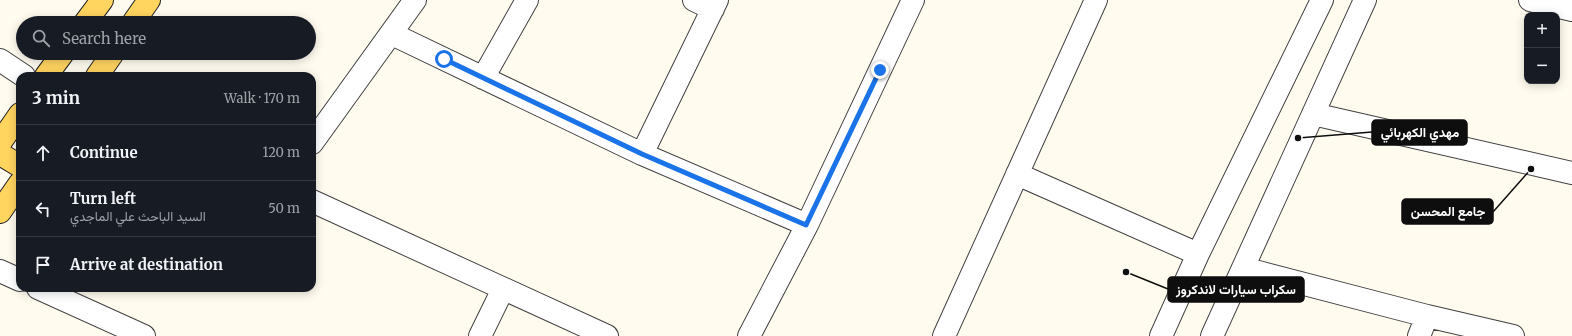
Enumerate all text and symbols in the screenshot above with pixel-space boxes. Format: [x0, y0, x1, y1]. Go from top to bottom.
map controls [1524, 12, 1560, 84]
button: + [1524, 12, 1560, 48]
search box [16, 16, 316, 60]
icon: search [30, 27, 52, 49]
text: Search here [62, 29, 146, 48]
button: − [1524, 48, 1560, 84]
route start [435, 50, 453, 68]
route end [871, 61, 889, 79]
text: 3 min [32, 87, 80, 109]
text: Walk · 170 m [224, 90, 300, 107]
callout: مهدي الكهربائي [1372, 120, 1467, 145]
text: مهدي الكهربائي [1381, 124, 1459, 143]
icon: ahead [32, 142, 54, 164]
text: Continue [70, 143, 138, 162]
text: 120 m [262, 144, 300, 161]
text: Turn left [70, 189, 136, 208]
icon: left [32, 198, 54, 220]
callout: جامع المحسن [1402, 199, 1493, 224]
text: 50 m [268, 200, 300, 217]
text: جامع المحسن [1411, 203, 1485, 221]
text: السيد الباحث علي الماجدي [70, 208, 206, 225]
icon: arrive [32, 254, 54, 276]
text: Arrive at destination [70, 255, 223, 274]
callout: سكراب سيارات لاندكروز [1168, 277, 1304, 302]
text: سكراب سيارات لاندكروز [1175, 281, 1296, 298]

